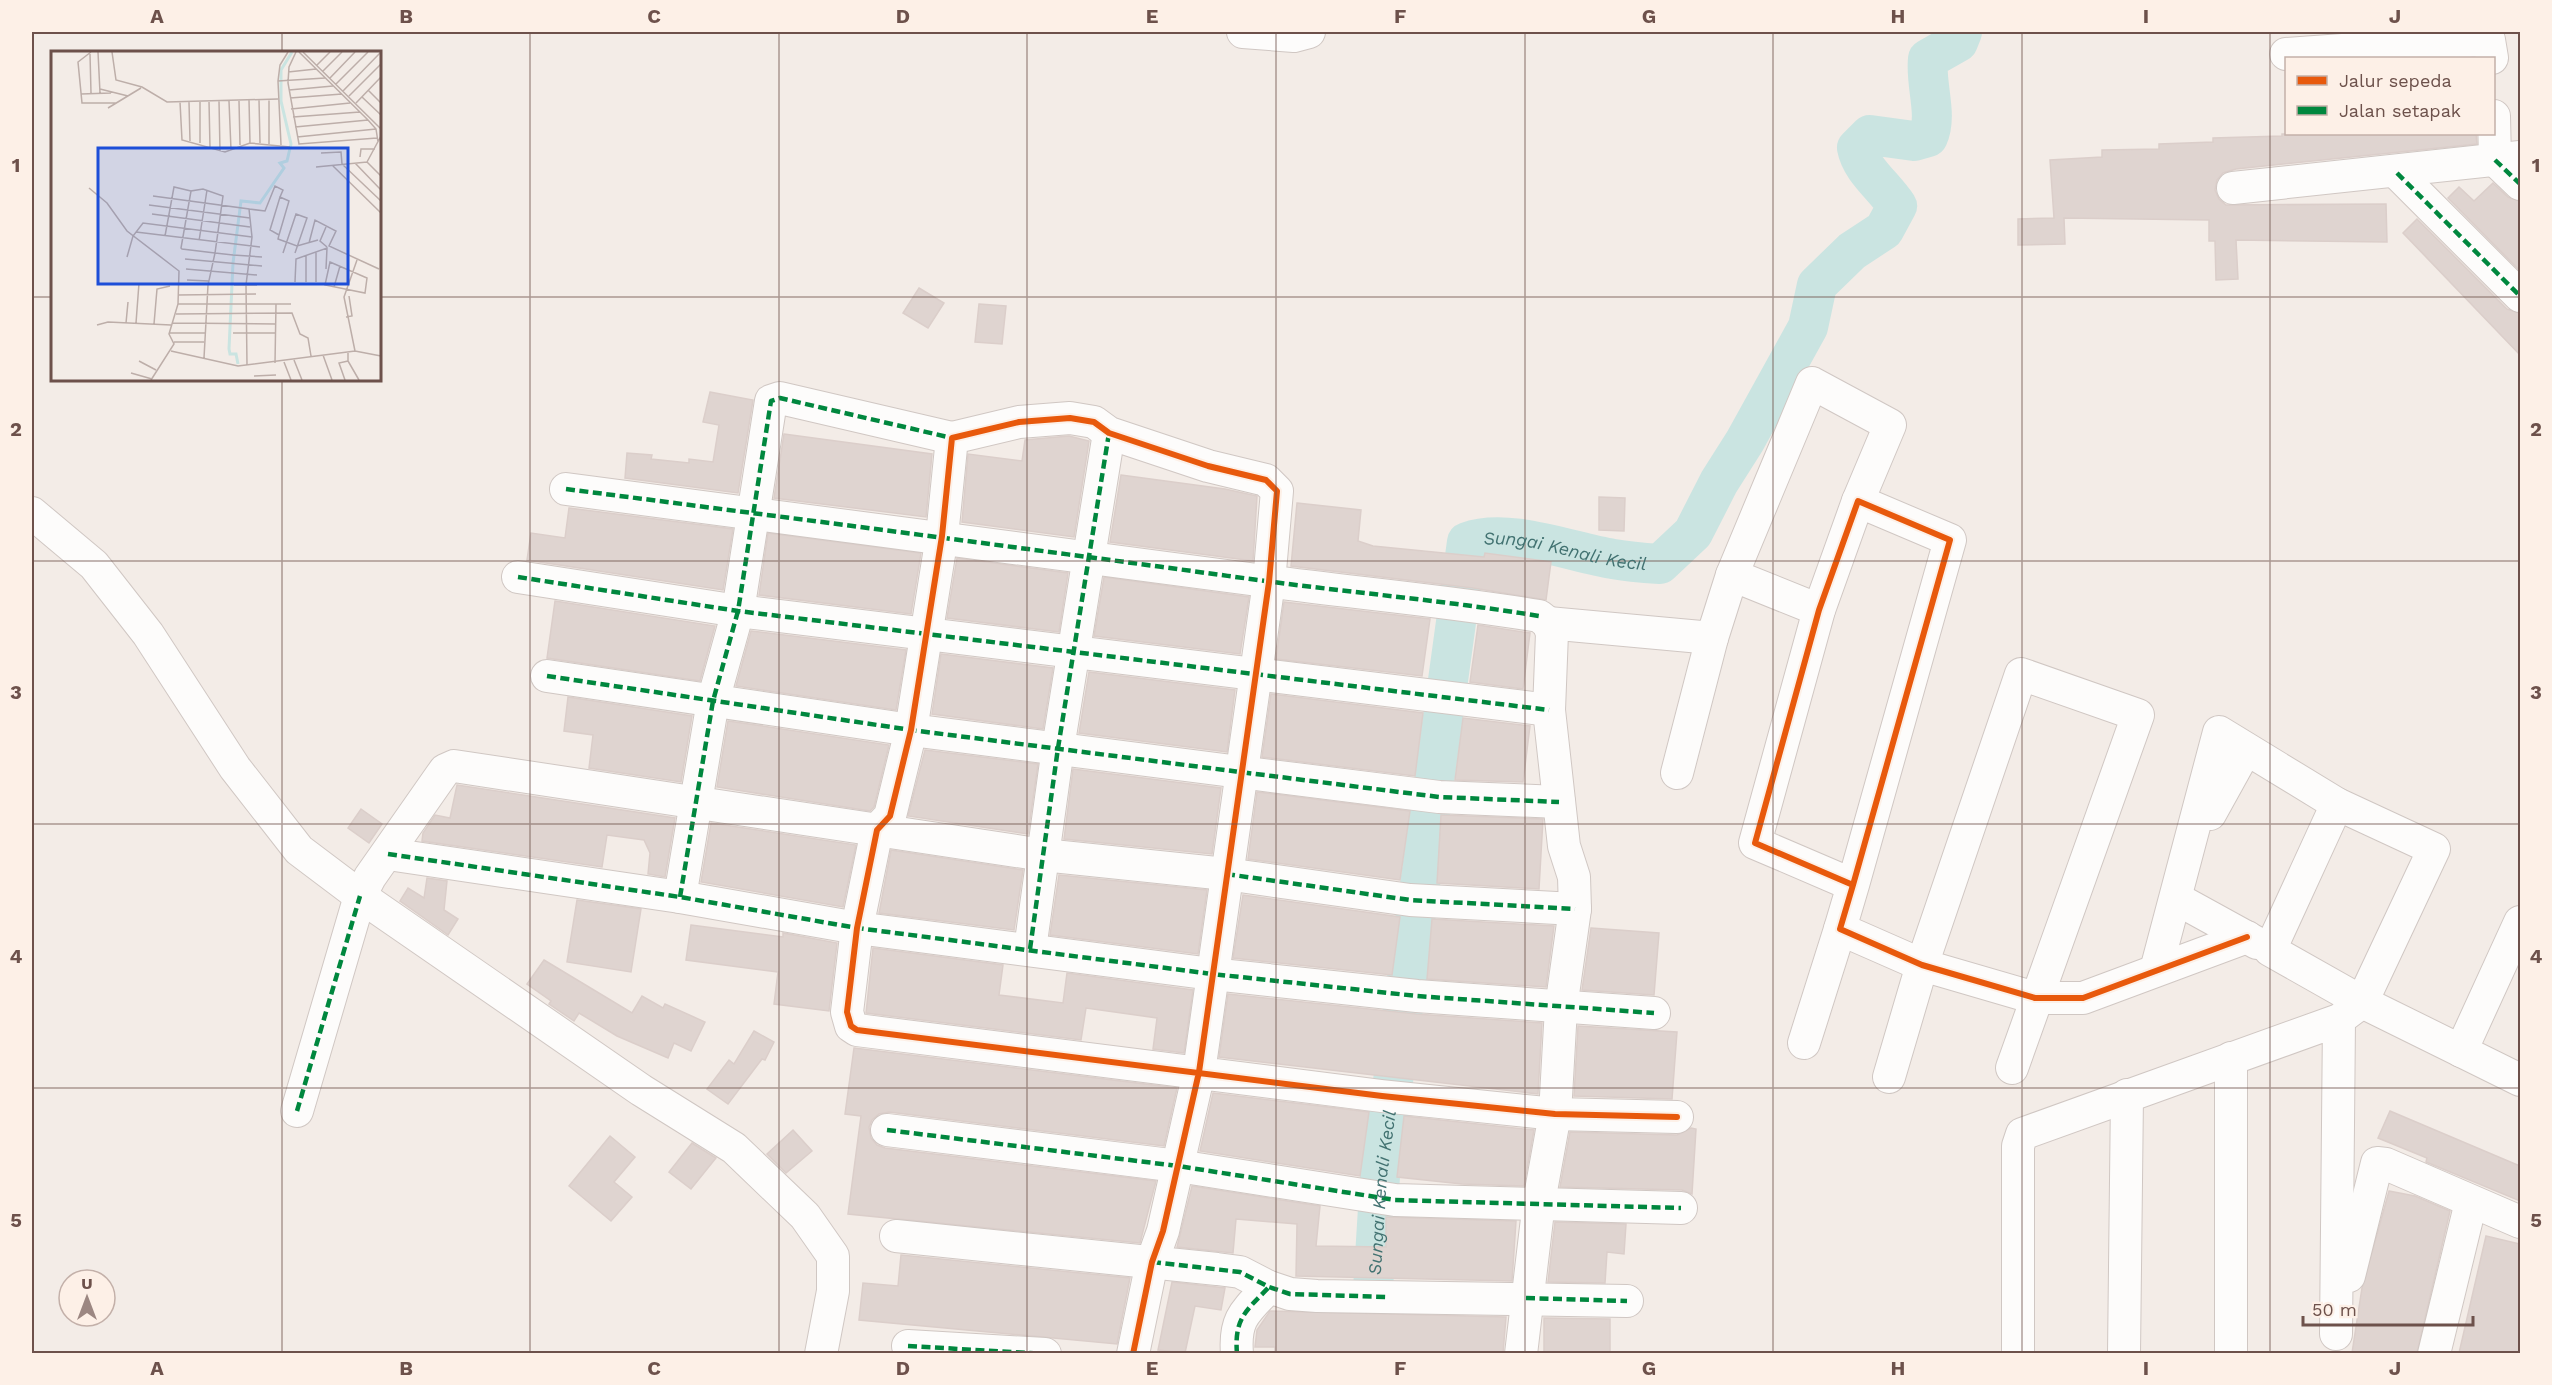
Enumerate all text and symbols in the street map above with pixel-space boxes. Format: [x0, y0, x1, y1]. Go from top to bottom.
text: A [150, 4, 164, 28]
text: B [399, 4, 413, 28]
text: C [647, 4, 661, 28]
text: D [896, 4, 910, 28]
text: E [1146, 4, 1158, 28]
text: F [1394, 4, 1406, 28]
text: G [1642, 4, 1656, 28]
text: H [1891, 4, 1905, 28]
text: I [2143, 4, 2149, 28]
text: J [2389, 4, 2401, 28]
inset map [51, 51, 381, 381]
legend [2285, 57, 2495, 135]
text: Jalur sepeda [2339, 70, 2452, 91]
text: Jalan setapak [2339, 100, 2461, 121]
text: 1 [12, 153, 20, 177]
text: 1 [2532, 153, 2540, 177]
text: 2 [10, 417, 22, 441]
text: 2 [2530, 417, 2542, 441]
water label: Sungai Kenali Kecil [1483, 527, 1647, 574]
text: 3 [10, 680, 22, 704]
text: 3 [2530, 680, 2542, 704]
text: 4 [10, 944, 23, 968]
text: 4 [2530, 944, 2543, 968]
water label: Sungai Kenali Kecil [1363, 1109, 1399, 1276]
text: 5 [10, 1208, 22, 1232]
text: 5 [2530, 1208, 2542, 1232]
north arrow [57, 1268, 117, 1328]
text: U [81, 1274, 93, 1293]
scale bar [2303, 1289, 2472, 1327]
text: 50 m [2312, 1299, 2357, 1320]
text: A [150, 1356, 164, 1380]
text: B [399, 1356, 413, 1380]
text: C [647, 1356, 661, 1380]
text: D [896, 1356, 910, 1380]
text: E [1146, 1356, 1158, 1380]
text: F [1394, 1356, 1406, 1380]
text: G [1642, 1356, 1656, 1380]
text: H [1891, 1356, 1905, 1380]
text: I [2143, 1356, 2149, 1380]
text: J [2389, 1356, 2401, 1380]

